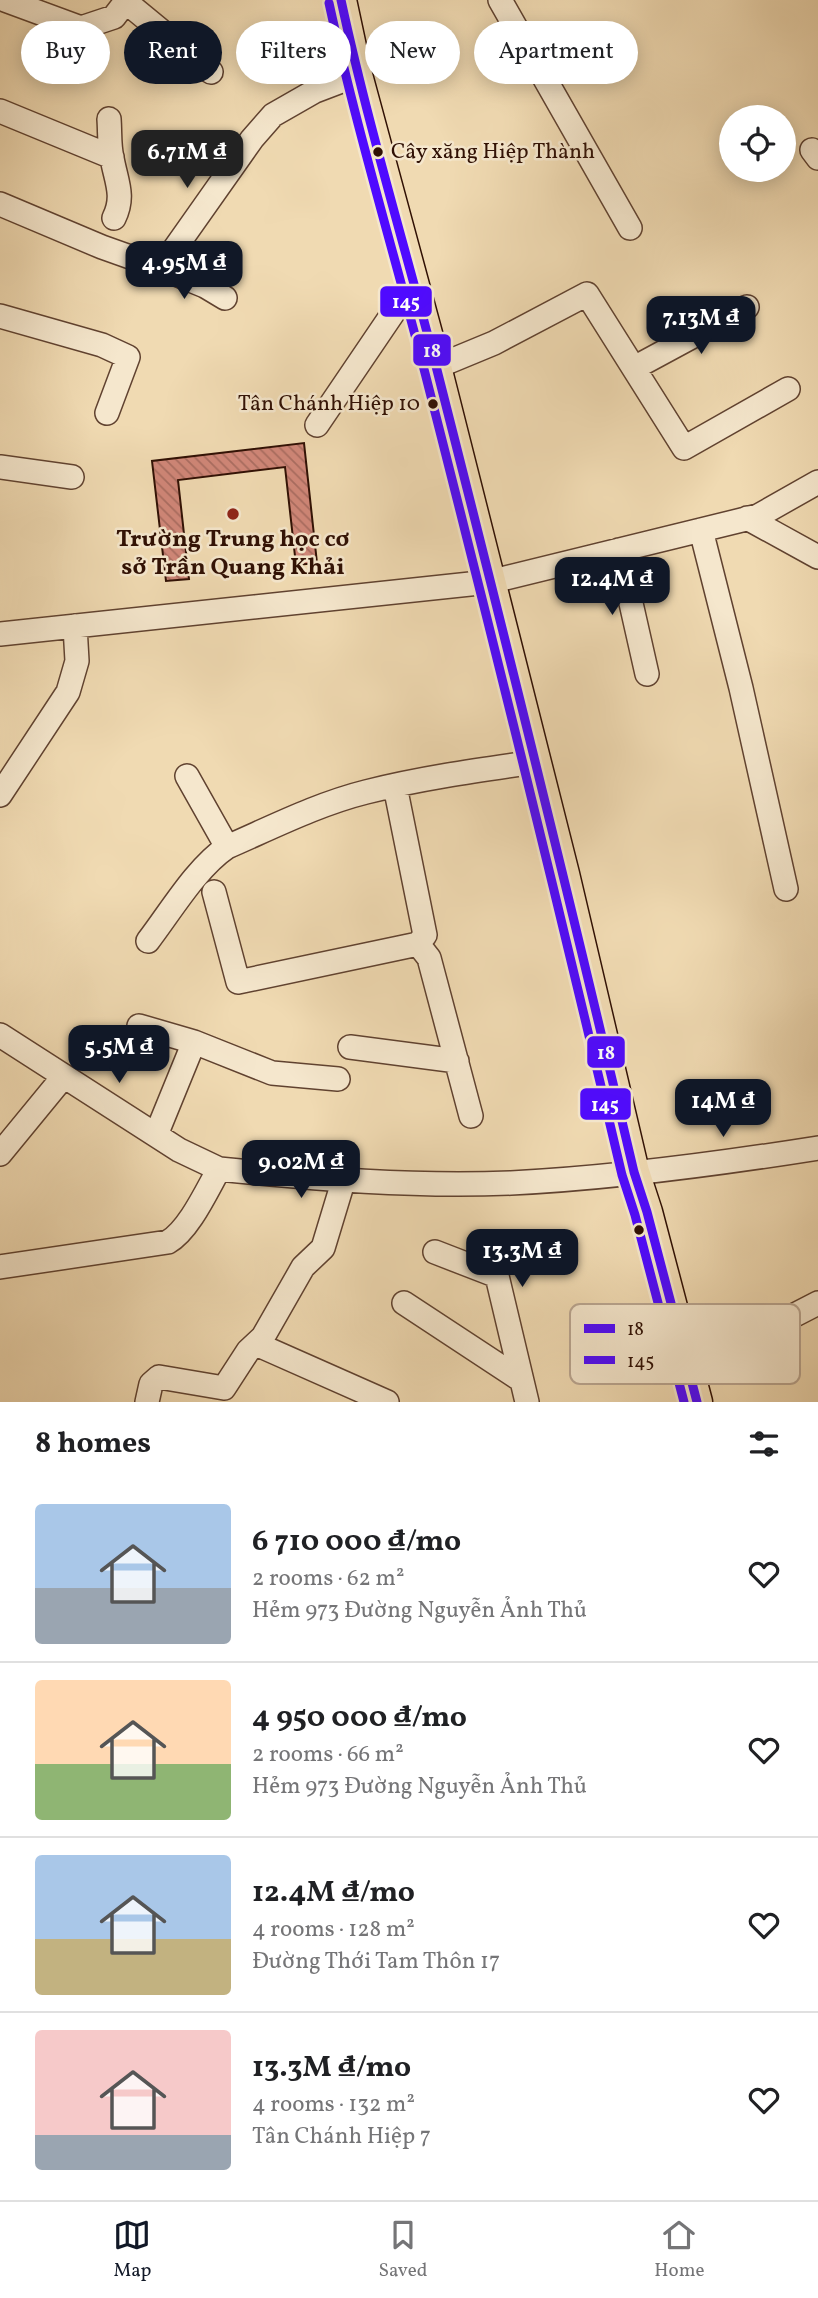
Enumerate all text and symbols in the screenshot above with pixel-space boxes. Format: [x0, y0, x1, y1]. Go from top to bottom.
chip: Buy [21, 21, 110, 84]
chip: Rent [124, 21, 222, 84]
chip: Filters [236, 21, 351, 84]
chip: New [365, 21, 460, 84]
chip: Apartment [474, 21, 638, 84]
map controls [719, 105, 796, 182]
button: locate [719, 105, 796, 182]
pin: 6.71M ₫ [122, 130, 252, 190]
text: 6.71M ₫ [147, 137, 227, 169]
place label: Cây xăng Hiệp Thành [391, 137, 595, 168]
marker: Cây xăng Hiệp Thành [371, 145, 385, 159]
pin: 4.95M ₫ [119, 242, 249, 301]
text: 4.95M ₫ [142, 248, 226, 280]
line badge: 145 [379, 285, 433, 318]
text: 145 [392, 290, 420, 316]
pin: 7.13M ₫ [636, 296, 766, 356]
text: 7.13M ₫ [662, 303, 740, 335]
line badge: 18 [412, 333, 452, 367]
text: 18 [423, 339, 441, 365]
place label: Tân Chánh Hiệp 10 [238, 389, 420, 420]
marker: Tân Chánh Hiệp 10 [426, 397, 440, 411]
marker: Trường Trung học cơ sở Trần Quang Khải [225, 506, 241, 522]
place label: Trường Trung học cơ sở Trần Quang Khải [116, 523, 350, 585]
pin: 12.4M ₫ [547, 558, 677, 617]
text: 12.4M ₫ [571, 564, 653, 596]
pin: 5.5M ₫ [62, 1026, 176, 1085]
text: 5.5M ₫ [84, 1032, 154, 1064]
line badge: 18 [586, 1035, 626, 1069]
text: 18 [597, 1041, 615, 1067]
pin: 14M ₫ [674, 1080, 772, 1139]
text: 14M ₫ [691, 1086, 755, 1118]
line badge: 145 [579, 1087, 632, 1121]
text: 145 [591, 1093, 619, 1119]
pin: 9.02M ₫ [236, 1140, 366, 1200]
text: 9.02M ₫ [258, 1147, 344, 1179]
unlabelled marker [632, 1223, 646, 1237]
pin: 13.3M ₫ [457, 1230, 587, 1289]
text: 13.3M ₫ [482, 1236, 562, 1268]
legend [570, 1304, 800, 1384]
text: 18 [627, 1317, 644, 1343]
text: 145 [627, 1349, 654, 1375]
text: 8 homes [35, 1423, 151, 1465]
icon: filters [745, 1425, 783, 1463]
text: 6 710 000 ₫/mo [252, 1521, 461, 1563]
icon: home [91, 1532, 175, 1616]
icon: heart [745, 1555, 783, 1593]
text: 2 rooms · 62 m² [252, 1563, 404, 1595]
text: Hẻm 973 Đường Nguyễn Ảnh Thủ [252, 1595, 587, 1627]
text: 4 950 000 ₫/mo [252, 1697, 467, 1739]
icon: home [91, 1708, 175, 1792]
icon: heart [745, 1731, 783, 1769]
text: 2 rooms · 66 m² [252, 1739, 404, 1771]
text: Hẻm 973 Đường Nguyễn Ảnh Thủ [252, 1771, 587, 1803]
text: 12.4M ₫/mo [252, 1872, 415, 1914]
icon: home [91, 1883, 175, 1967]
icon: heart [745, 1906, 783, 1944]
text: 4 rooms · 128 m² [252, 1914, 415, 1946]
text: Đường Thới Tam Thôn 17 [252, 1946, 500, 1978]
text: 13.3M ₫/mo [252, 2047, 411, 2089]
icon: home [91, 2058, 175, 2142]
icon: heart [745, 2081, 783, 2119]
text: 4 rooms · 132 m² [252, 2089, 415, 2121]
text: Tân Chánh Hiệp 7 [252, 2121, 431, 2153]
tab: Map [113, 2216, 152, 2284]
tab: Saved [378, 2216, 427, 2284]
tab: Home [654, 2216, 705, 2284]

